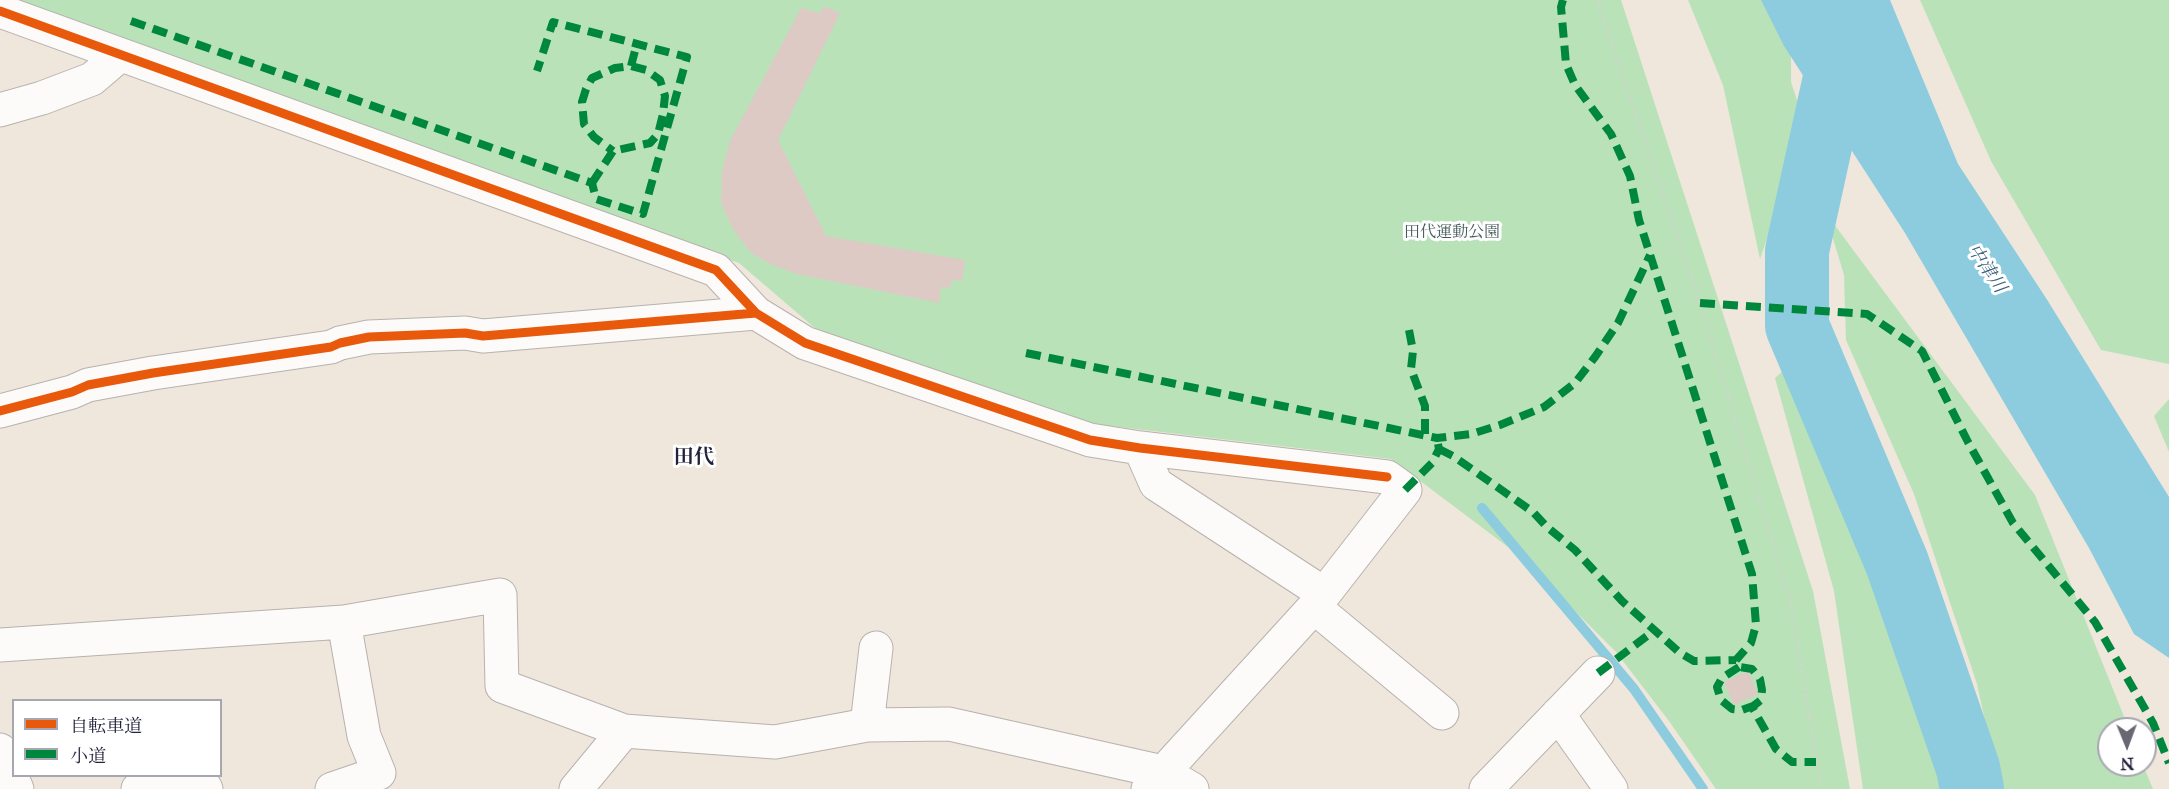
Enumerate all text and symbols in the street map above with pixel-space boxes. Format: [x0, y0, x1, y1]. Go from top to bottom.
park label: 田代運動公園 [1404, 223, 1500, 243]
water label: 中津川 [1962, 241, 2010, 297]
district label: 田代 [674, 446, 714, 470]
legend [12, 699, 222, 777]
text: 自転車道 [70, 715, 142, 737]
north arrow [2097, 717, 2157, 777]
text: 小道 [70, 745, 106, 767]
text: N [2120, 754, 2134, 773]

